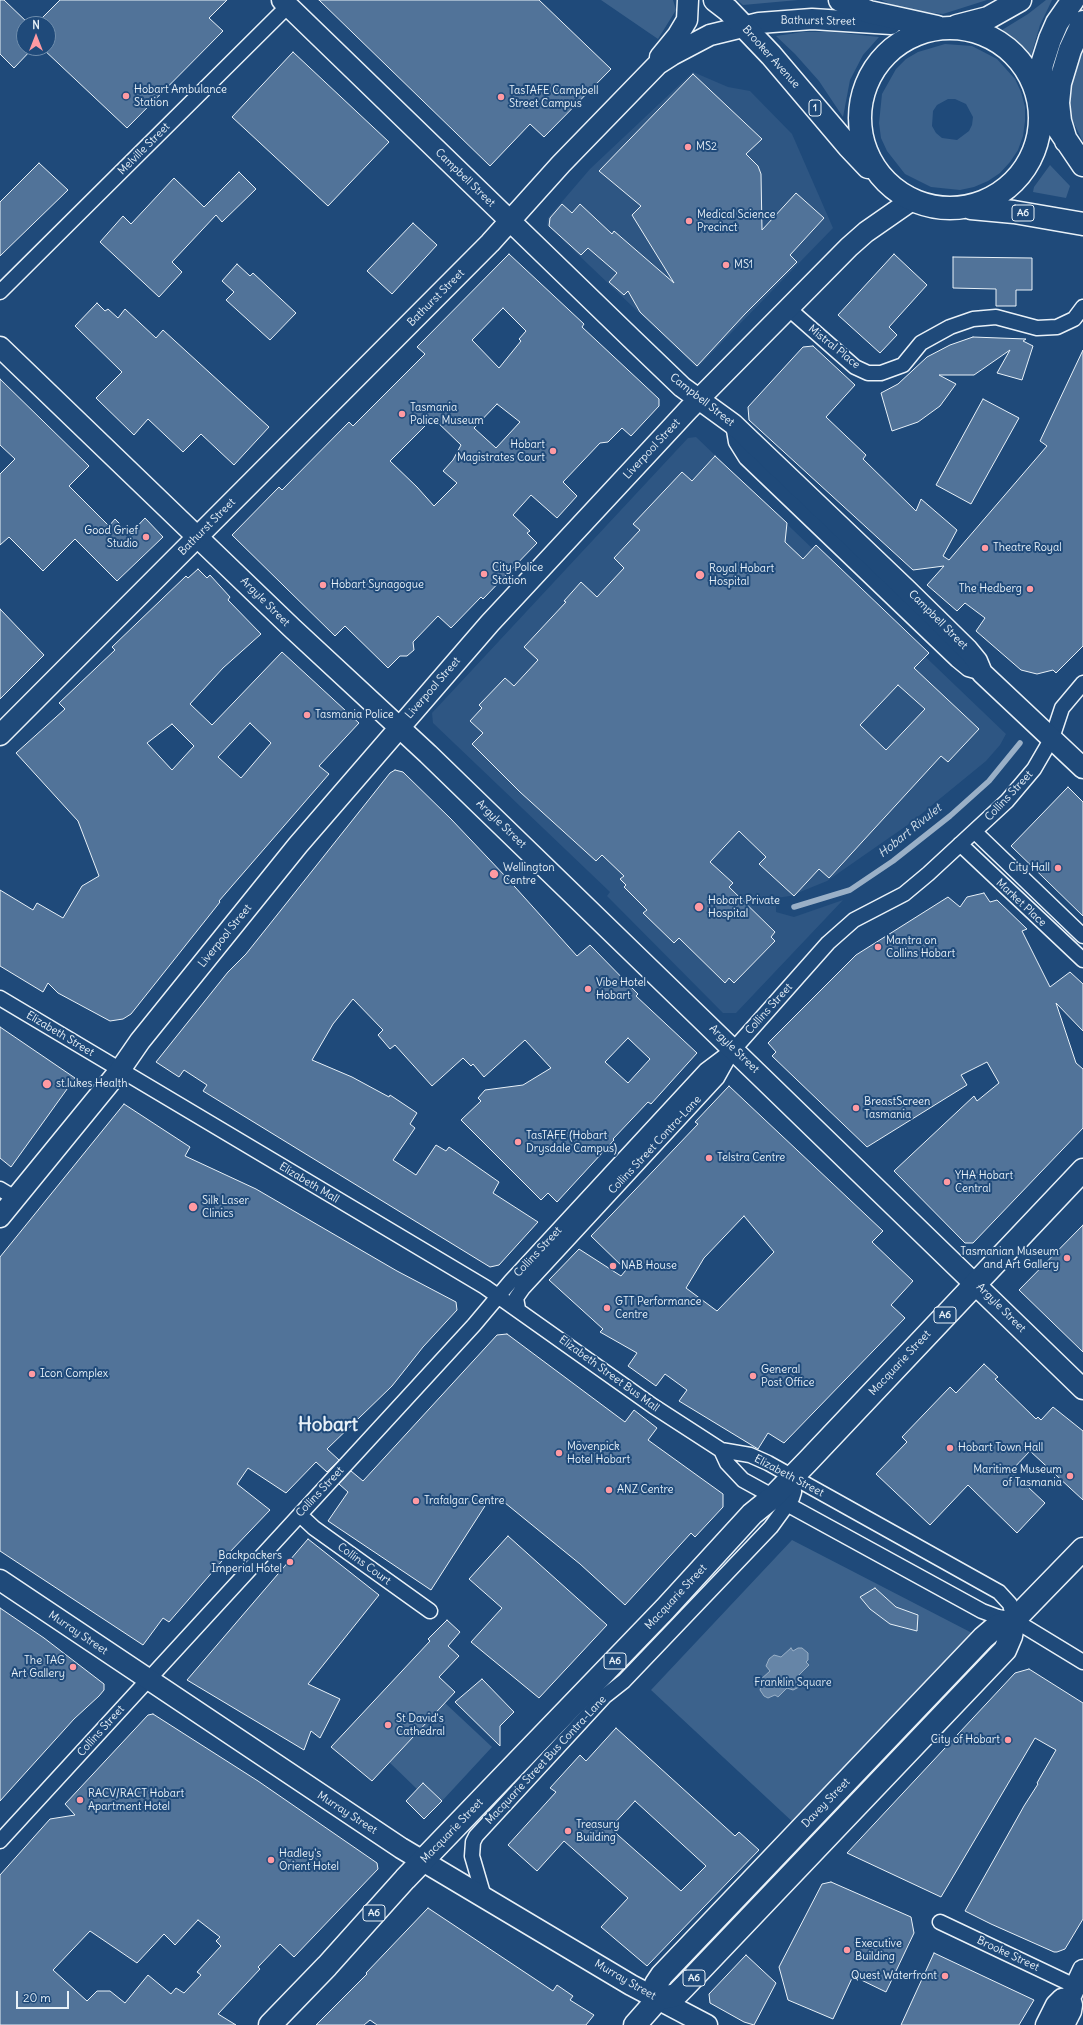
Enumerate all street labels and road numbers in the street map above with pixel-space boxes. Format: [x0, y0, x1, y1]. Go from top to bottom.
street label: Bathurst Street [780, 14, 856, 28]
street label: Brooker Avenue [740, 23, 802, 91]
road number: 1 [809, 100, 821, 116]
street label: Melville Street [115, 120, 173, 178]
street label: Campbell Street [432, 146, 498, 210]
road number: A6 [1012, 205, 1034, 221]
street label: Bathurst Street [405, 267, 467, 329]
street label: Mistral Place [806, 322, 862, 372]
street label: Campbell Street [667, 371, 737, 429]
street label: Liverpool Street [621, 416, 683, 482]
street label: Bathurst Street [176, 496, 238, 558]
street label: Argyle Street [238, 575, 292, 629]
street label: Campbell Street [906, 588, 970, 652]
street label: Liverpool Street [403, 655, 463, 721]
street label: Collins Street [982, 768, 1036, 824]
street label: Argyle Street [473, 797, 529, 851]
street label: Market Place [993, 876, 1049, 930]
street label: Liverpool Street [196, 902, 254, 970]
street label: Collins Street [743, 981, 795, 1037]
street label: Elizabeth Street [24, 1009, 96, 1059]
street label: Argyle Street [706, 1022, 762, 1076]
street label: Collins Street Contra-Lane [606, 1093, 704, 1197]
street label: Elizabeth Mall [277, 1160, 341, 1206]
street label: Collins Street [511, 1224, 565, 1280]
street label: Argyle Street [974, 1281, 1028, 1335]
road number: A6 [934, 1307, 956, 1323]
street label: Macquarie Street [866, 1328, 934, 1398]
street label: Elizabeth Street Bus Mall [556, 1333, 662, 1415]
street label: Elizabeth Street [752, 1452, 826, 1500]
street label: Collins Street [293, 1464, 347, 1520]
street label: Collins Court [335, 1540, 393, 1588]
street label: Macquarie Street [642, 1562, 710, 1632]
street label: Murray Street [46, 1608, 110, 1658]
road number: A6 [604, 1653, 626, 1669]
street label: Macquarie Street Bus Contra-Lane [483, 1693, 609, 1827]
street label: Collins Street [75, 1703, 127, 1759]
street label: Davey Street [799, 1776, 853, 1830]
street label: Murray Street [315, 1789, 379, 1837]
street label: Macquarie Street [418, 1796, 486, 1866]
road number: A6 [363, 1905, 385, 1921]
street label: Brooke Street [975, 1934, 1041, 1974]
street label: Murray Street [592, 1957, 658, 2003]
road number: A6 [683, 1970, 705, 1986]

